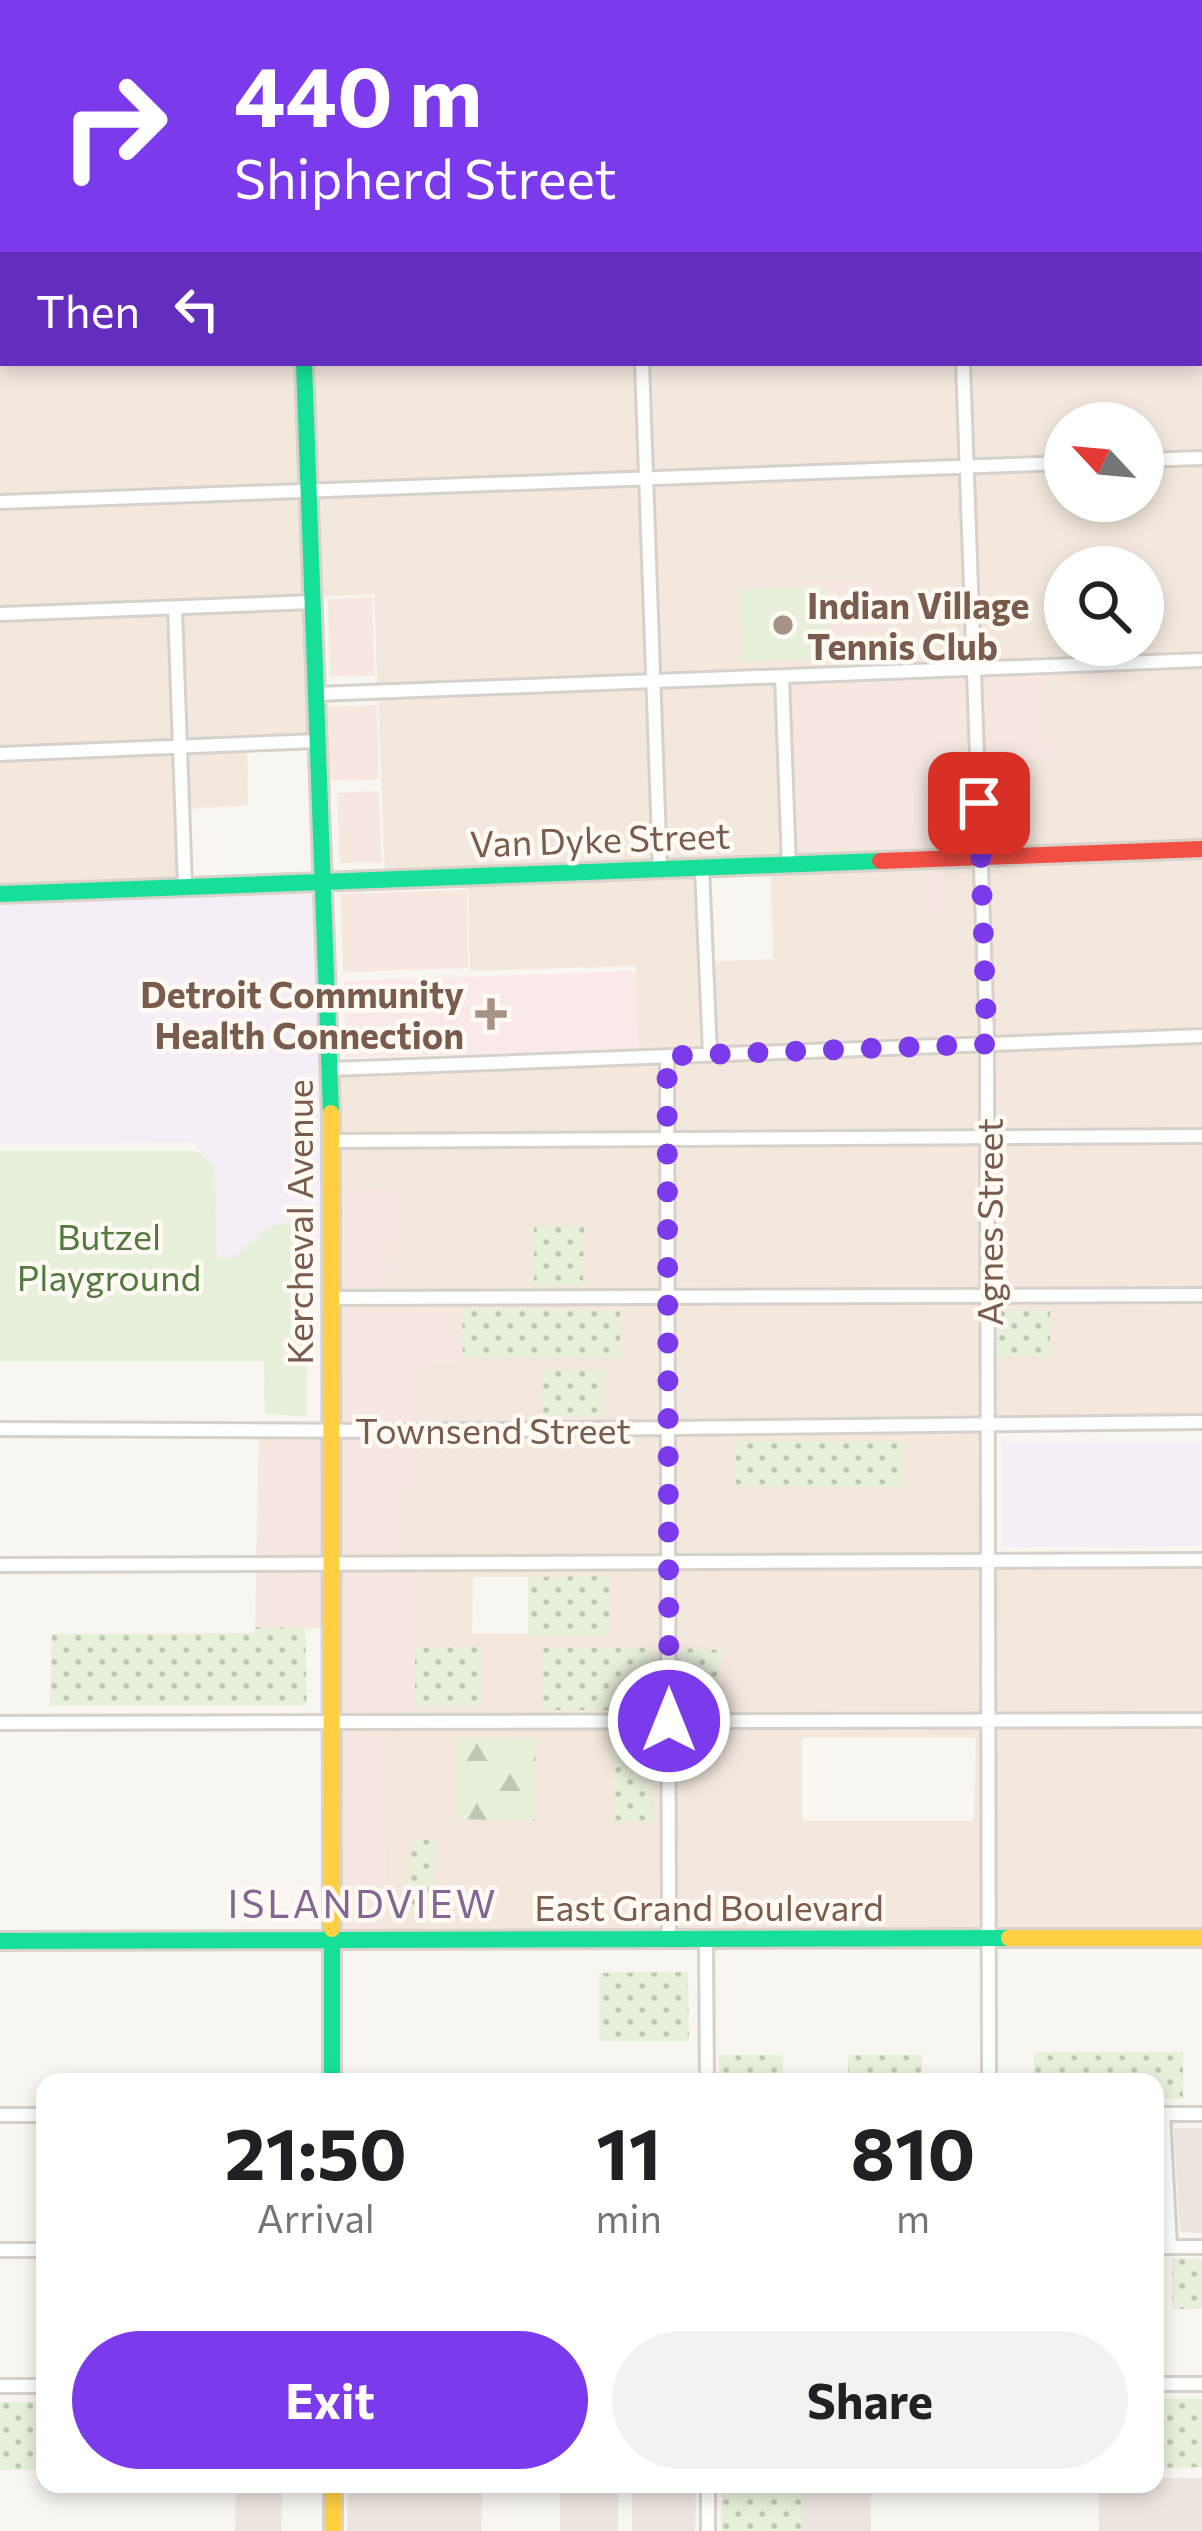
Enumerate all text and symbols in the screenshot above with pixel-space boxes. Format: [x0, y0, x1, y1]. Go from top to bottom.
text: 440 m [234, 42, 482, 144]
icon: right [36, 48, 192, 204]
text: Shipherd Street [234, 144, 617, 210]
icon: left [164, 276, 230, 342]
text: Then [36, 282, 140, 337]
north arrow [1044, 402, 1164, 522]
map controls [1044, 402, 1164, 666]
button: search [1044, 546, 1164, 666]
place label: Indian Village Tennis Club [807, 582, 1029, 667]
marker: Indian Village Tennis Club [770, 612, 796, 638]
pin [928, 752, 1030, 854]
icon: arrive [946, 770, 1012, 836]
street label: Van Dyke Street [469, 811, 731, 865]
place label: Detroit Community Health Connection [140, 971, 464, 1056]
marker: Detroit Community Health Connection [475, 998, 507, 1030]
street label: Kercheval Avenue [276, 1079, 320, 1365]
street label: Agnes Street [966, 1118, 1010, 1326]
park label: Butzel Playground [17, 1213, 201, 1298]
street label: Townsend Street [355, 1407, 631, 1451]
position arrow [606, 1658, 732, 1784]
district label: ISLANDVIEW [228, 1878, 498, 1926]
street label: East Grand Boulevard [534, 1884, 884, 1928]
text: 21:50 [225, 2107, 407, 2195]
text: 11 [596, 2107, 661, 2195]
text: 810 [850, 2107, 975, 2195]
text: Arrival [257, 2193, 375, 2241]
text: min [596, 2193, 662, 2241]
text: m [896, 2193, 930, 2241]
button: Exit [72, 2331, 588, 2469]
button: Share [612, 2331, 1128, 2469]

